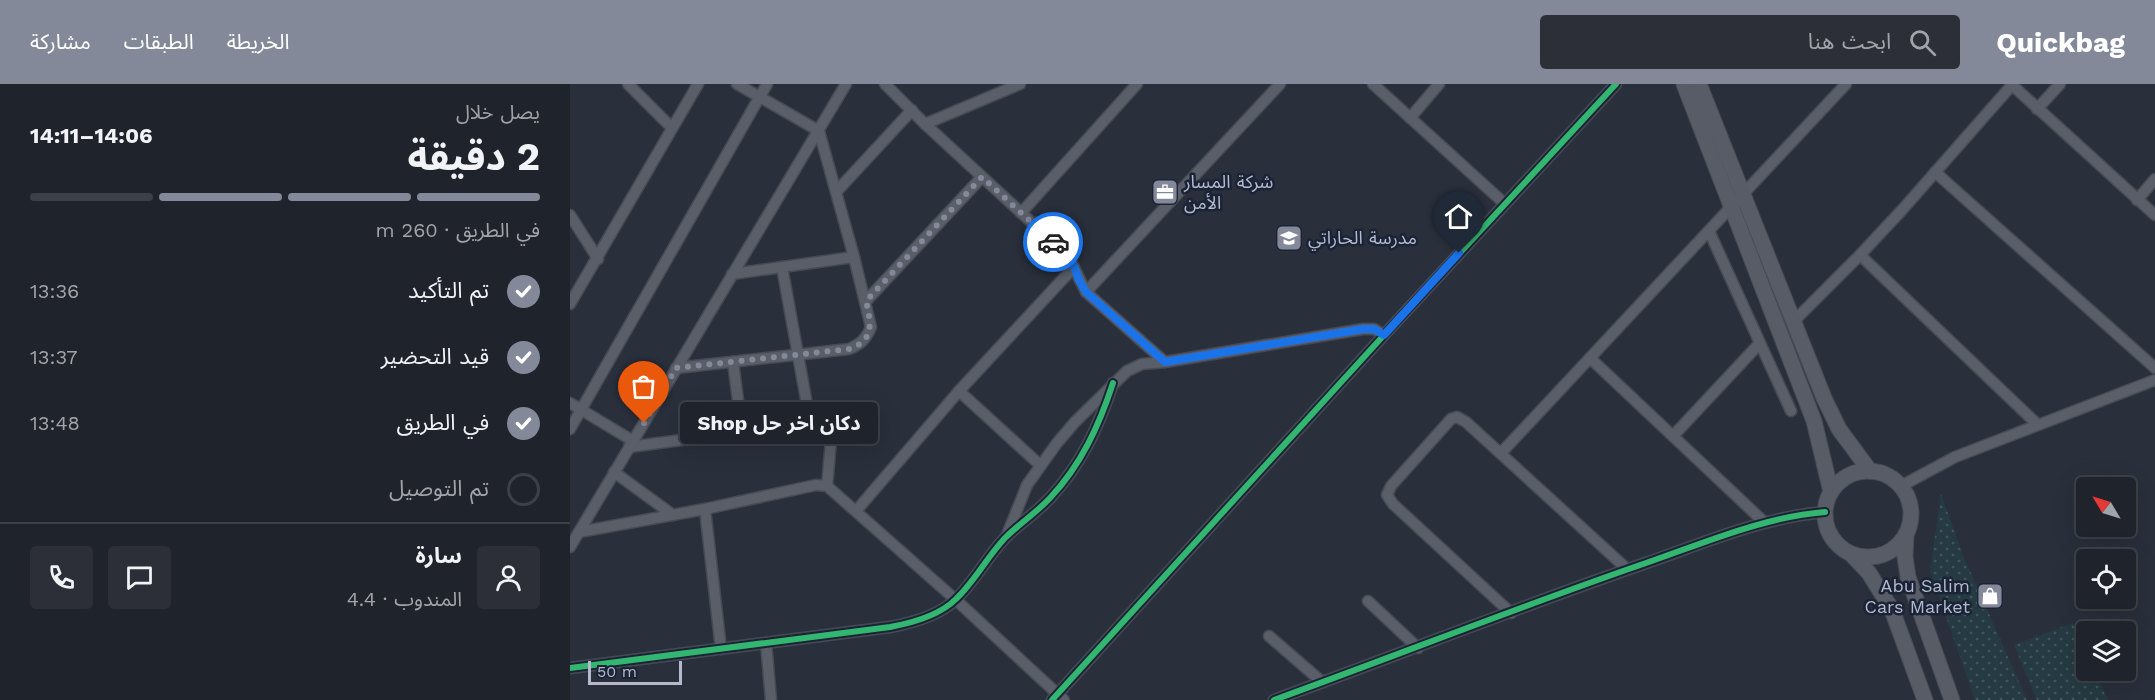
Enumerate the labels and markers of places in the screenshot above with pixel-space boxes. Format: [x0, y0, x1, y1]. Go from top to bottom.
place label: شركة المسار الأمن [1183, 171, 1273, 214]
office icon: شركة المسار الأمن [1150, 177, 1180, 207]
pin [1433, 191, 1484, 253]
school or university icon: مدرسة الحاراتي [1274, 223, 1304, 253]
place label: مدرسة الحاراتي [1308, 227, 1417, 251]
pin [618, 361, 669, 423]
callout: دكان اخر حل Shop [680, 402, 878, 444]
place label: Abu Salim Cars Market [1865, 575, 1970, 617]
shop icon: Abu Salim Cars Market [1975, 581, 2005, 611]

